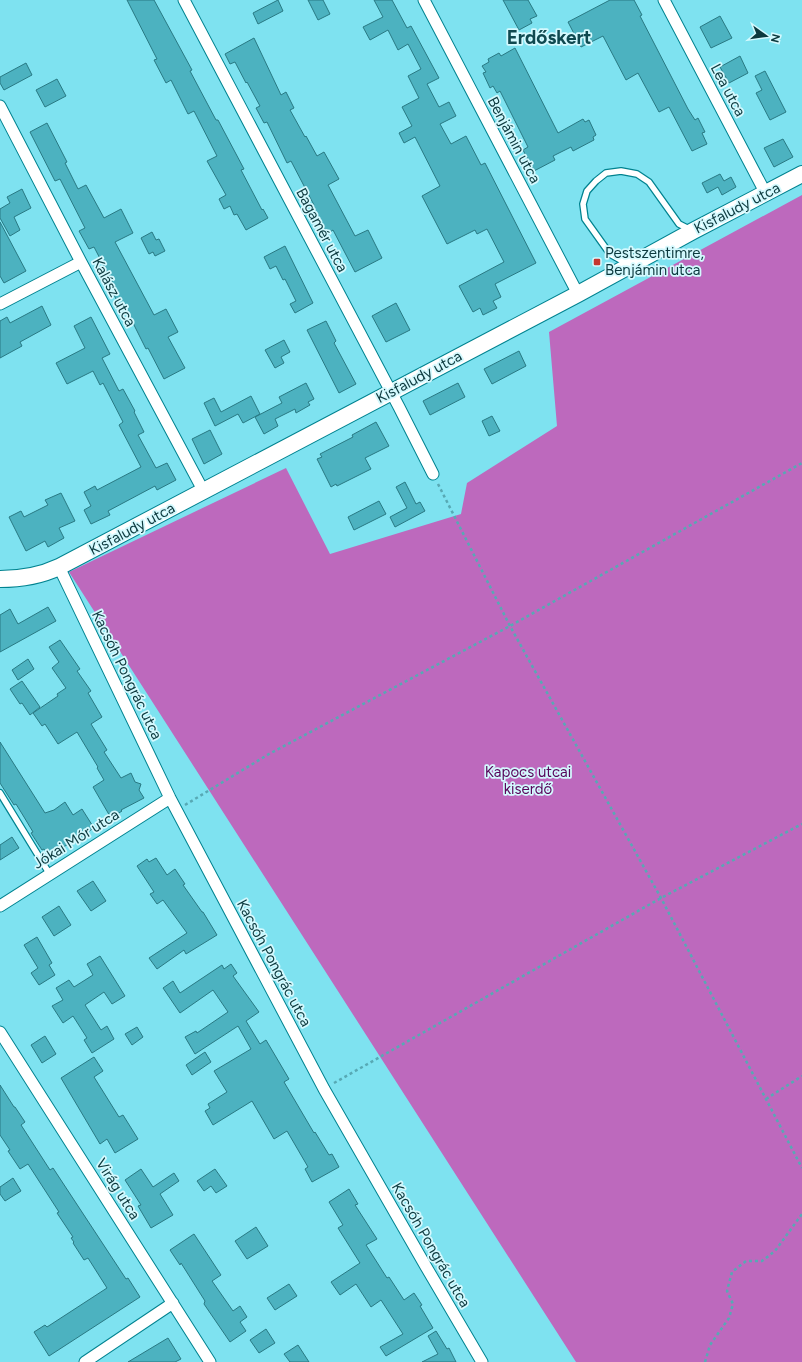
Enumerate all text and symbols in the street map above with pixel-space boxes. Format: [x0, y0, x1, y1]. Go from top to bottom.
north arrow [746, 16, 786, 56]
district label: Erdőskert [507, 26, 592, 49]
text: N [768, 33, 783, 44]
street label: Lea utca [707, 61, 749, 119]
street label: Benjámin utca [484, 94, 544, 186]
street label: Kisfaludy utca [691, 179, 783, 237]
street label: Bagamér utca [292, 185, 352, 275]
place label: Pestszentimre, Benjámin utca [605, 244, 704, 279]
street label: Kalász utca [88, 254, 140, 330]
marker: Pestszentimre, Benjámin utca [592, 257, 602, 267]
street label: Kisfaludy utca [373, 347, 465, 407]
street label: Kisfaludy utca [86, 499, 178, 559]
street label: Kacsóh Pongrác utca [88, 608, 166, 742]
park label: Kapocs utcai kiserdő [485, 763, 571, 798]
street label: Jókai Mór utca [30, 805, 122, 873]
street label: Kacsóh Pongrác utca [233, 896, 315, 1030]
street label: Virág utca [92, 1155, 144, 1223]
street label: Kacsóh Pongrác utca [388, 1179, 474, 1311]

